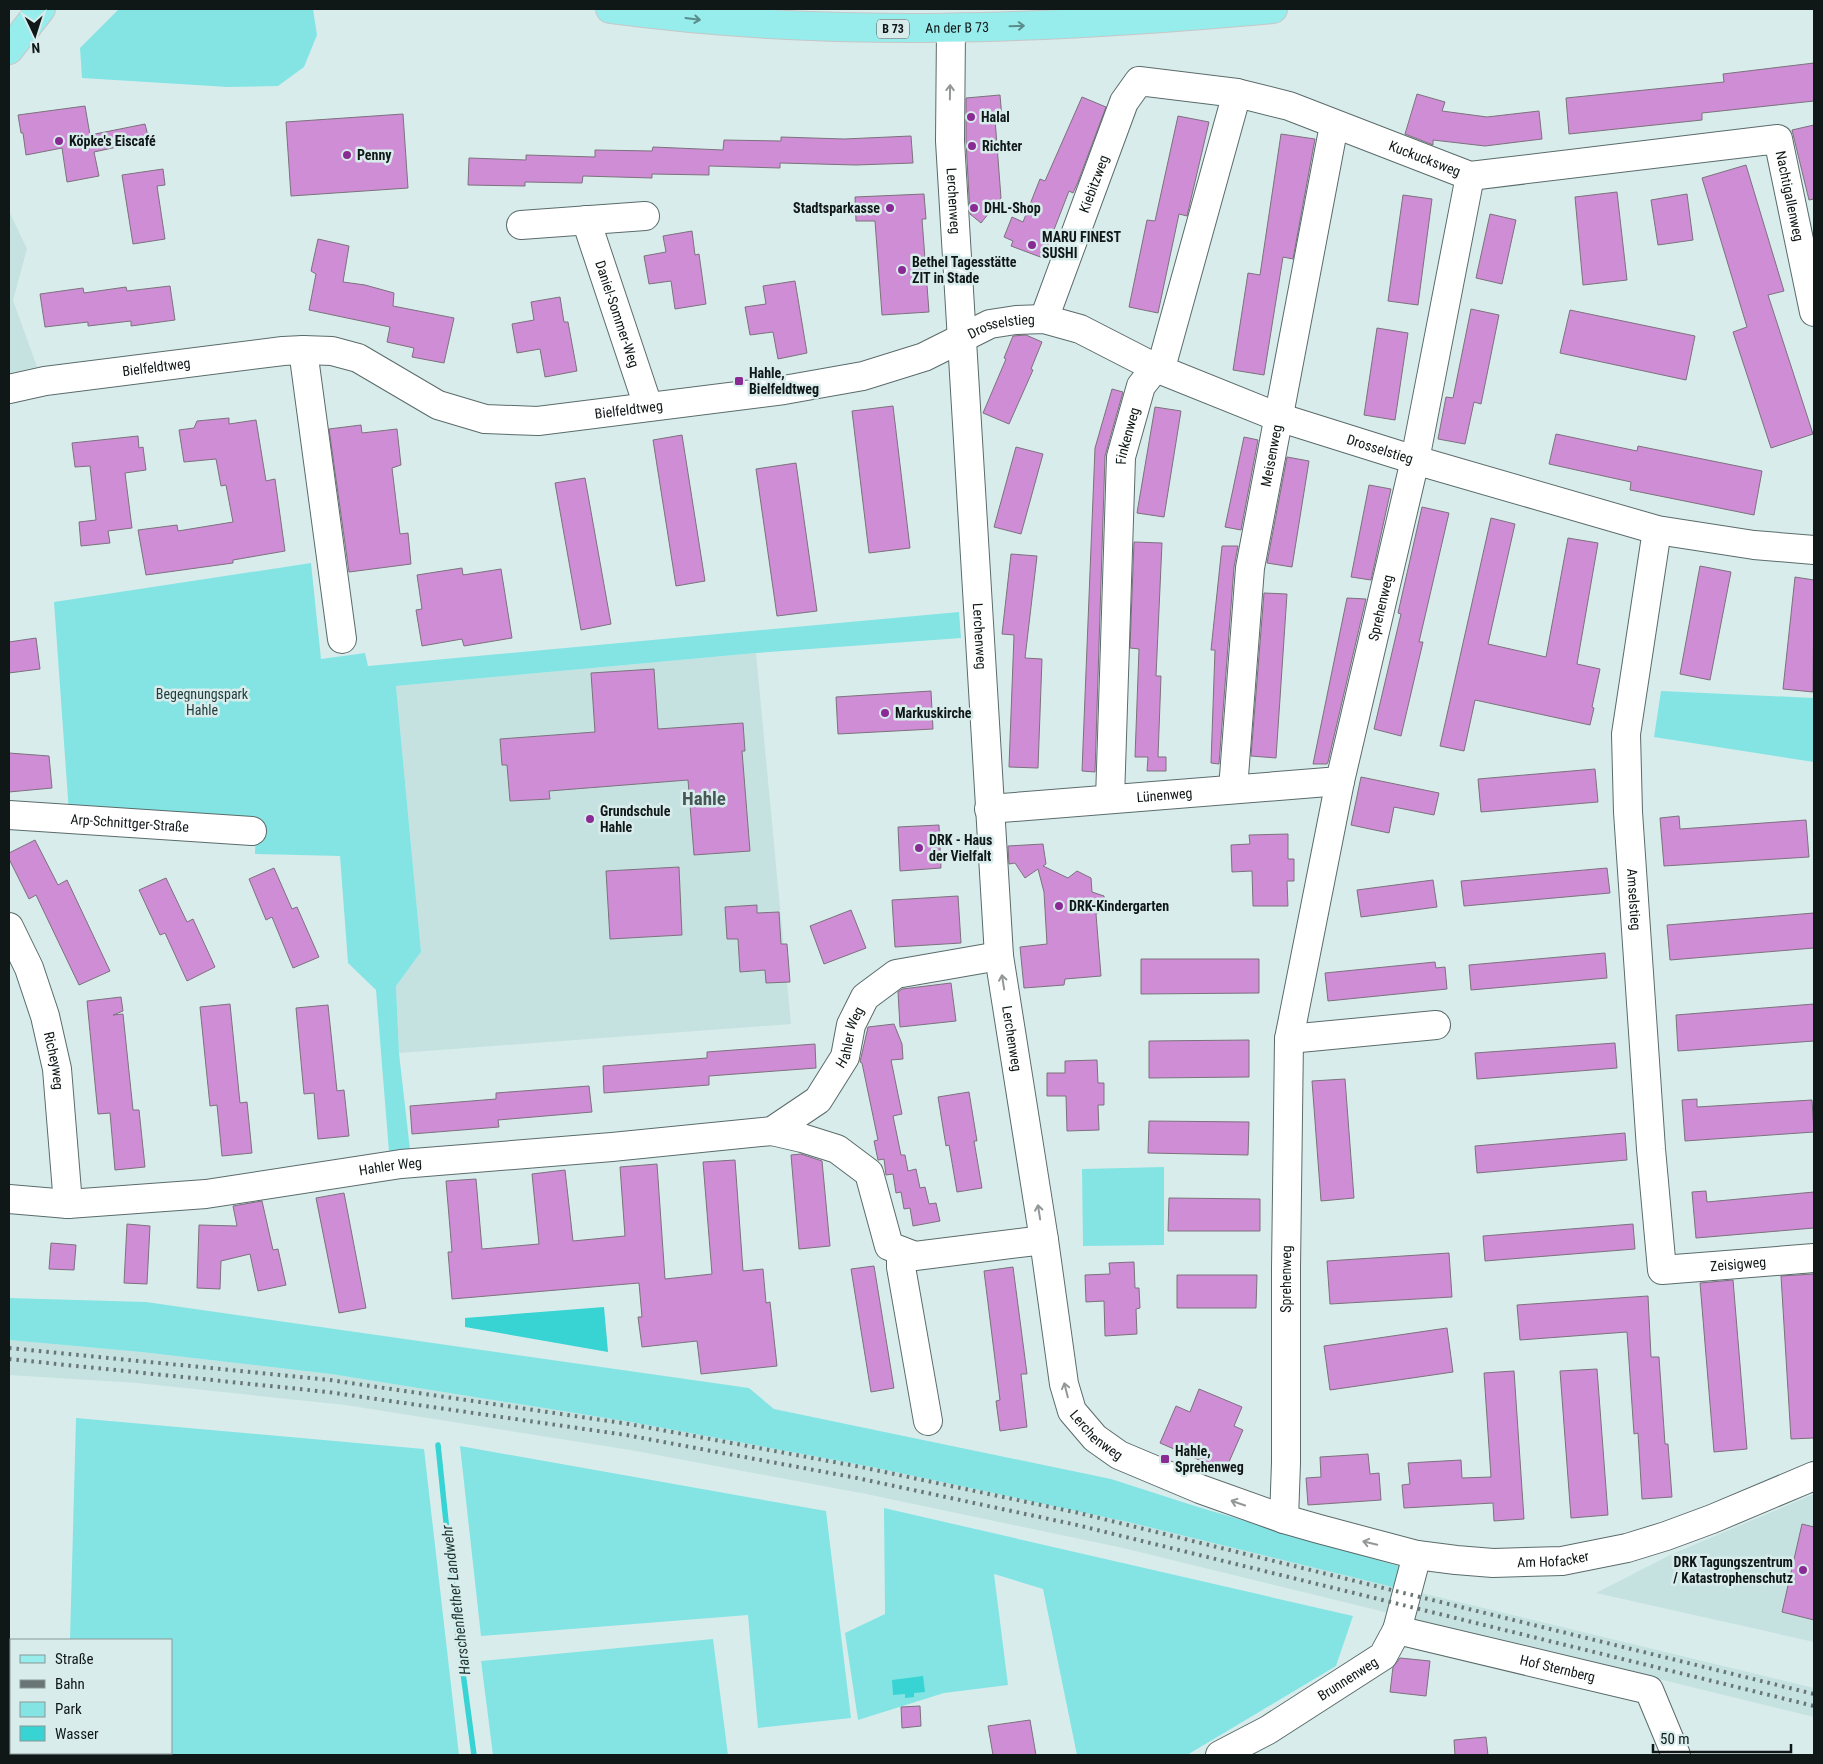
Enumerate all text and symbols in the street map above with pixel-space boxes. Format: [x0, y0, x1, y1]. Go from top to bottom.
north arrow [10, 10, 60, 60]
one-way arrow [685, 14, 701, 24]
street label: An der B 73 [925, 19, 989, 36]
road number: B 73 [877, 20, 909, 38]
one-way arrow [1009, 22, 1025, 31]
text: N [31, 40, 41, 56]
one-way arrow [945, 85, 955, 101]
place label: Halal [981, 109, 1010, 125]
marker: Halal [965, 111, 977, 123]
place label: Köpke's Eiscafé [69, 133, 156, 149]
marker: Köpke's Eiscafé [53, 135, 65, 147]
street label: Kuckucksweg [1387, 137, 1463, 180]
place label: Richter [982, 138, 1023, 154]
marker: Richter [966, 140, 978, 152]
place label: Penny [357, 147, 392, 163]
marker: Penny [341, 149, 353, 161]
street label: Nachtigallenweg [1773, 149, 1807, 243]
street label: Kiebitzweg [1076, 153, 1112, 215]
street label: Lerchenweg [944, 167, 964, 235]
place label: Stadtsparkasse [793, 200, 880, 216]
place label: DHL-Shop [984, 200, 1041, 216]
marker: Stadtsparkasse [884, 202, 896, 214]
marker: DHL-Shop [968, 202, 980, 214]
place label: MARU FINEST SUSHI [1042, 229, 1122, 261]
marker: MARU FINEST SUSHI [1026, 239, 1038, 251]
place label: Bethel Tagesstätte ZIT in Stade [912, 254, 1017, 286]
street label: Daniel-Sommer-Weg [592, 258, 643, 369]
marker: Bethel Tagesstätte ZIT in Stade [896, 264, 908, 276]
street label: Drosselstieg [965, 311, 1035, 342]
street label: Bielfeldtweg [121, 355, 191, 379]
place label: Hahle, Bielfeldtweg [749, 365, 819, 397]
marker: Hahle, Bielfeldtweg [733, 375, 745, 387]
street label: Bielfeldtweg [594, 397, 664, 422]
street label: Finkenweg [1113, 406, 1143, 465]
street label: Meisenweg [1258, 423, 1285, 488]
street label: Drosselstieg [1345, 431, 1415, 467]
street label: Sprehenweg [1365, 573, 1396, 642]
street label: Lerchenweg [970, 602, 990, 670]
park label: Begegnungspark Hahle [156, 686, 249, 718]
place label: Markuskirche [895, 705, 972, 721]
marker: Markuskirche [879, 707, 891, 719]
street label: Lünenweg [1136, 785, 1193, 805]
district label: Hahle [682, 787, 726, 810]
place label: Grundschule Hahle [600, 803, 671, 835]
street label: Arp-Schnittger-Straße [70, 811, 190, 835]
marker: Grundschule Hahle [584, 813, 596, 825]
place label: DRK - Haus der Vielfalt [929, 832, 992, 864]
marker: DRK - Haus der Vielfalt [913, 842, 925, 854]
street label: Amselstieg [1624, 868, 1644, 931]
place label: DRK-Kindergarten [1069, 898, 1169, 914]
marker: DRK-Kindergarten [1053, 900, 1065, 912]
one-way arrow [998, 975, 1008, 991]
street label: Hahler Weg [832, 1004, 867, 1071]
street label: Lerchenweg [999, 1004, 1025, 1073]
street label: Richeyweg [41, 1030, 67, 1090]
street label: Hahler Weg [358, 1154, 422, 1178]
one-way arrow [1034, 1204, 1044, 1220]
street label: Sprehenweg [1278, 1245, 1294, 1313]
street label: Zeisigweg [1710, 1254, 1767, 1274]
one-way arrow [1061, 1382, 1070, 1398]
street label: Lerchenweg [1067, 1407, 1126, 1463]
place label: Hahle, Sprehenweg [1175, 1443, 1244, 1475]
marker: Hahle, Sprehenweg [1159, 1453, 1171, 1465]
one-way arrow [1230, 1497, 1246, 1507]
water label: Harschenflether Landwehr [438, 1524, 474, 1676]
one-way arrow [1362, 1538, 1378, 1547]
street label: Am Hofacker [1517, 1548, 1590, 1570]
place label: DRK Tagungszentrum / Katastrophenschutz [1673, 1554, 1793, 1586]
marker: DRK Tagungszentrum / Katastrophenschutz [1797, 1564, 1809, 1576]
legend [10, 1639, 172, 1754]
text: Straße [55, 1650, 94, 1668]
street label: Hof Sternberg [1518, 1652, 1597, 1685]
street label: Brunnenweg [1315, 1653, 1381, 1704]
text: Bahn [55, 1675, 85, 1693]
text: Park [55, 1700, 82, 1718]
scale bar [1653, 1722, 1790, 1754]
text: Wasser [55, 1725, 99, 1743]
text: 50 m [1660, 1730, 1690, 1748]

